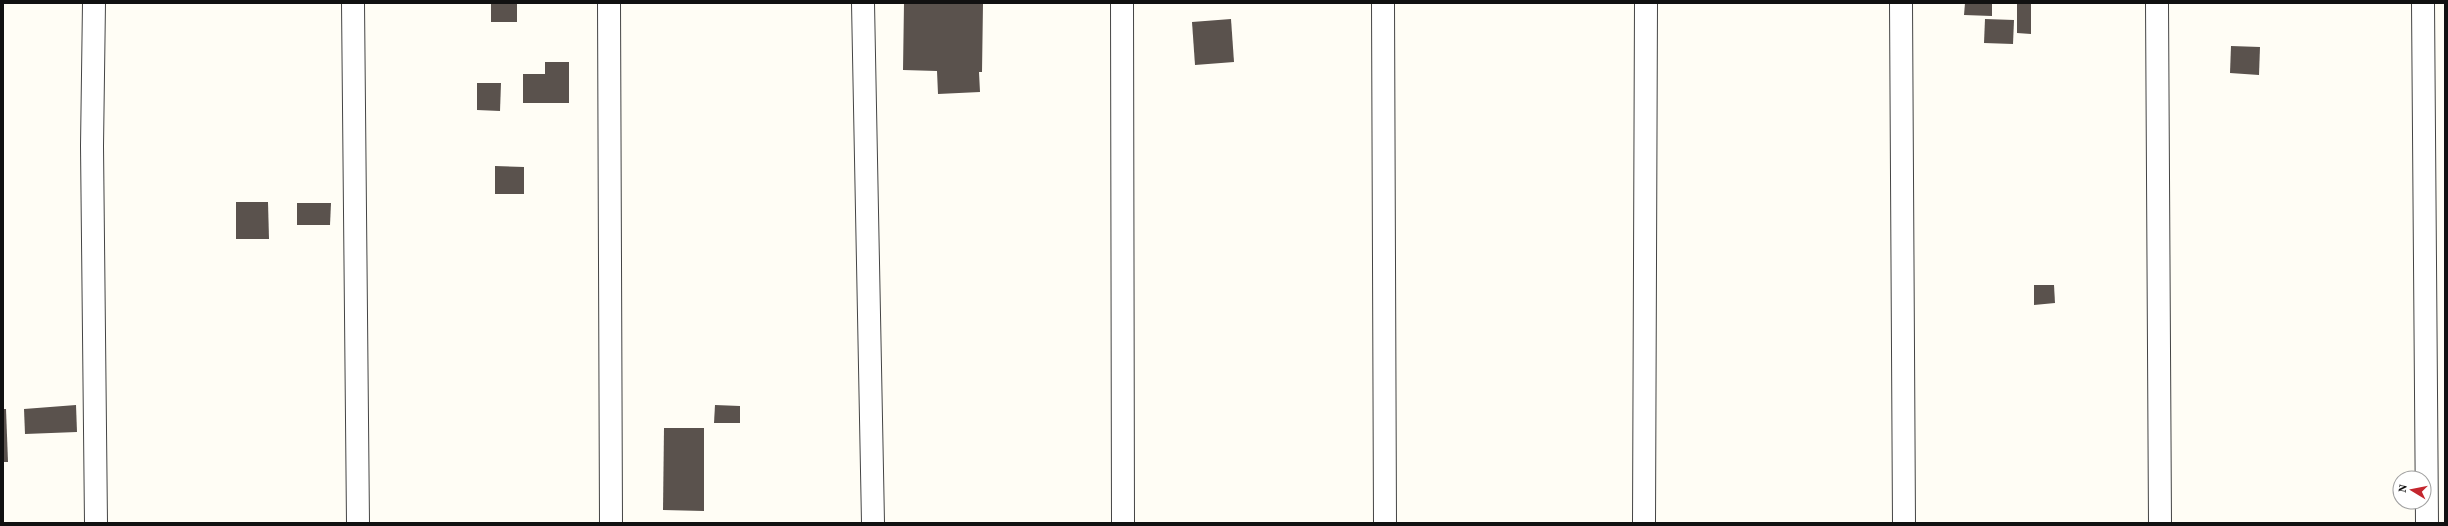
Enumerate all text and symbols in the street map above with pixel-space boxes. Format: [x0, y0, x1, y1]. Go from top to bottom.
north arrow [2392, 470, 2432, 510]
text: N [2395, 483, 2411, 494]

